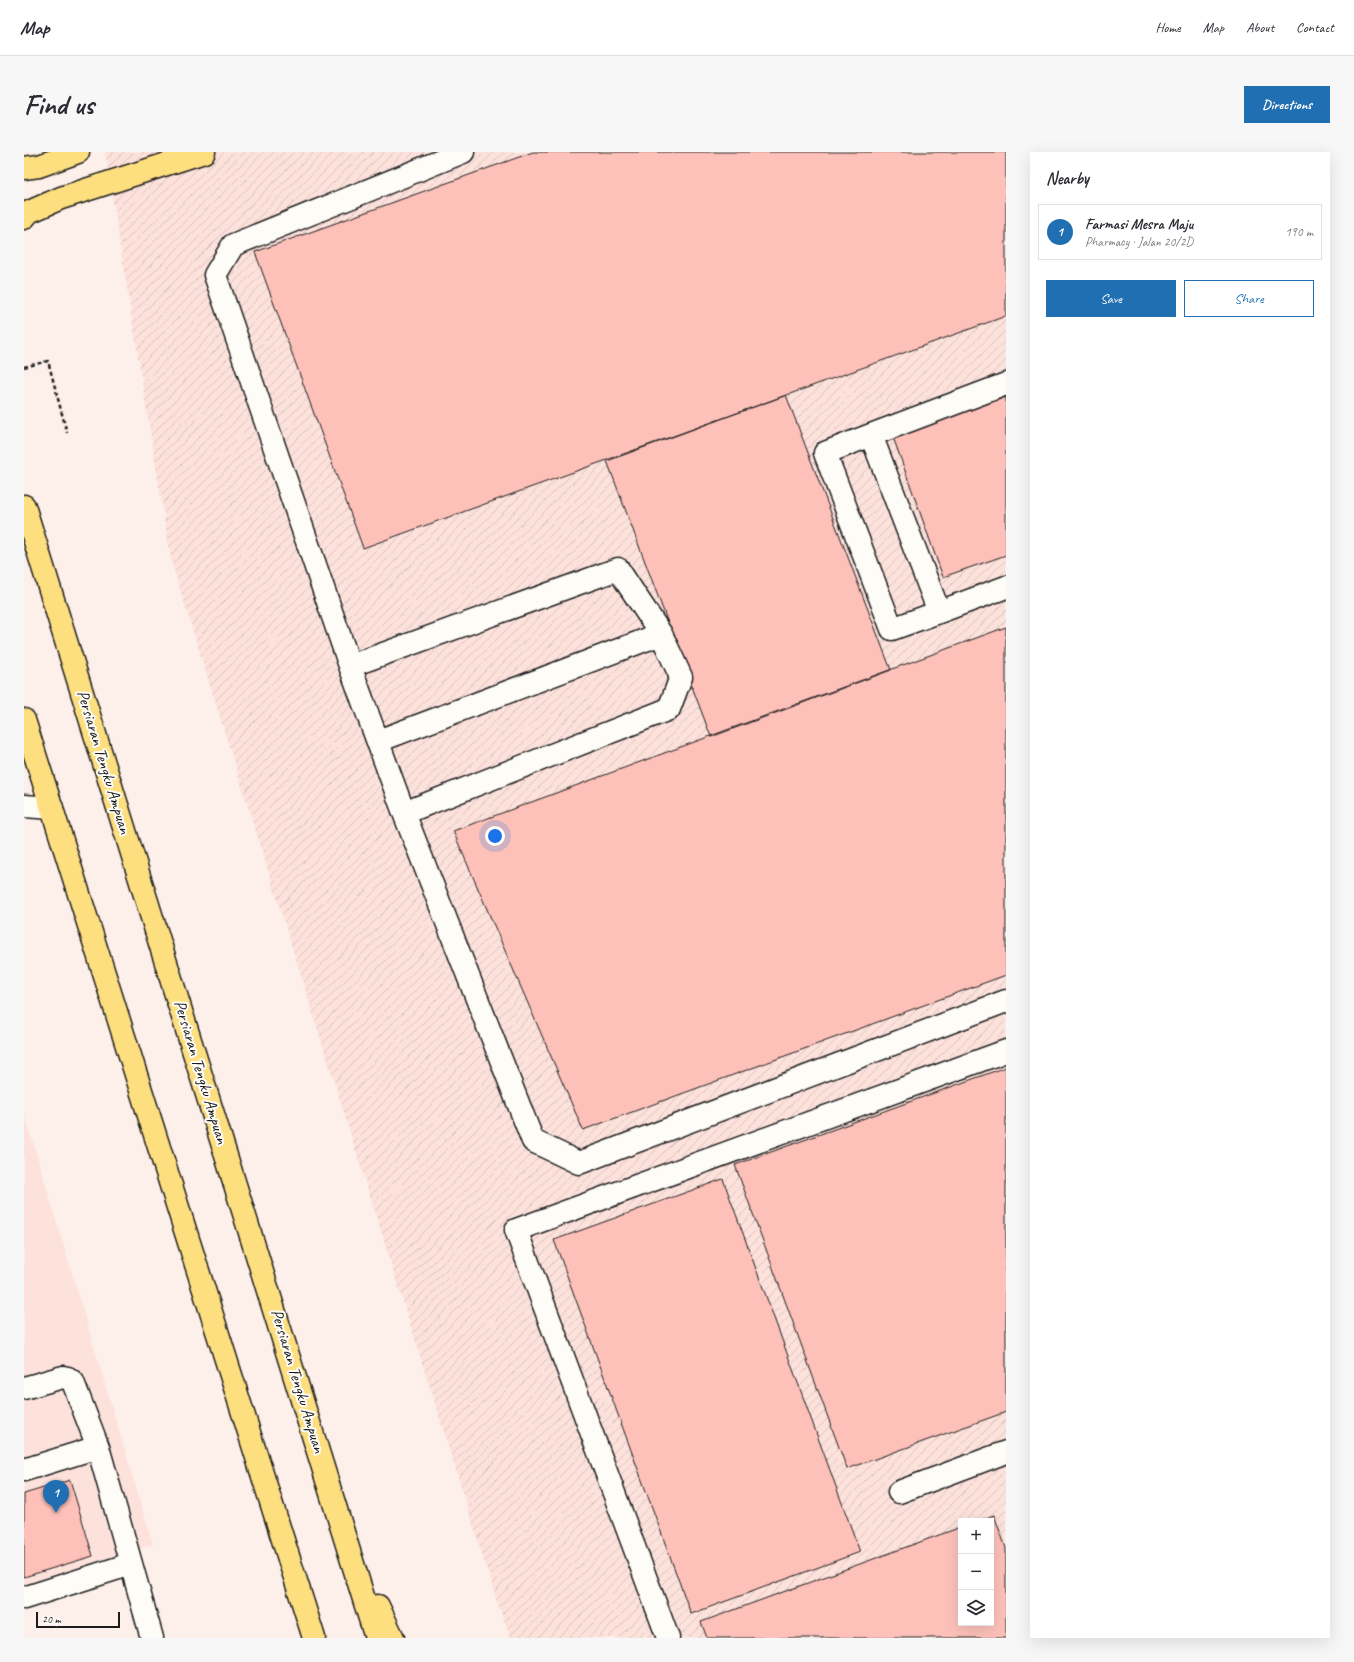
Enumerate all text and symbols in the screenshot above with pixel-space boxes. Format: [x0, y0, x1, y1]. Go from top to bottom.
text: Map [20, 16, 50, 40]
text: Home [1155, 19, 1181, 36]
text: Map [1203, 19, 1224, 36]
text: About [1246, 19, 1274, 36]
text: Contact [1296, 19, 1334, 36]
button: Directions [1244, 86, 1330, 123]
text: Find us [24, 87, 94, 122]
text: Nearby [1046, 168, 1089, 189]
text: Farmasi Mesra Maju [1085, 215, 1193, 234]
text: 1 [1057, 224, 1063, 240]
text: 190 m [1285, 224, 1313, 240]
text: Pharmacy · Jalan 20/2D [1085, 234, 1193, 250]
button: Save [1046, 280, 1176, 317]
button: Share [1184, 280, 1314, 317]
street label: Persiaran Tengku Ampuan [72, 688, 136, 838]
your location [485, 826, 505, 846]
street label: Persiaran Tengku Ampuan [169, 998, 233, 1148]
street label: Persiaran Tengku Ampuan [266, 1307, 330, 1457]
pin: 1 [43, 1480, 69, 1513]
map controls [958, 1518, 994, 1626]
button: + [958, 1518, 994, 1554]
button: − [958, 1554, 994, 1590]
button: layers [958, 1590, 994, 1626]
scale bar [36, 1610, 120, 1629]
text: 20 m [42, 1612, 61, 1626]

